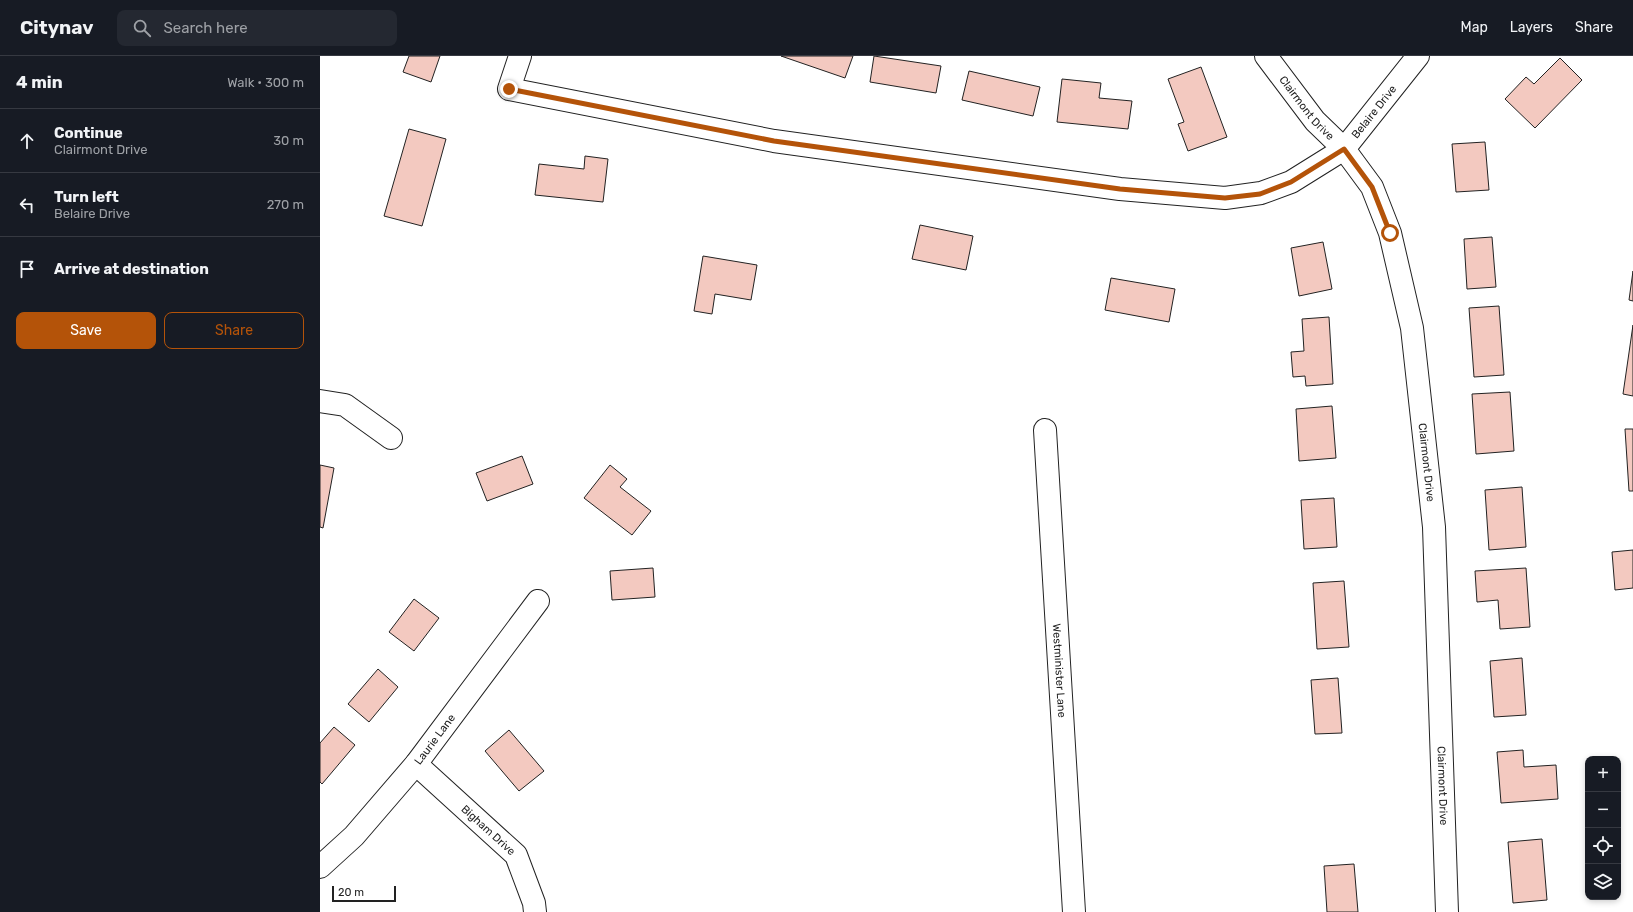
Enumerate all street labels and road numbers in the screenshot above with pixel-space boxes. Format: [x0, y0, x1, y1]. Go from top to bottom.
street label: Clairmont Drive [1276, 73, 1337, 143]
street label: Belaire Drive [1349, 83, 1399, 141]
street label: Clairmont Drive [1416, 422, 1437, 502]
street label: Westminister Lane [1050, 623, 1068, 718]
street label: Laurie Lane [412, 712, 458, 767]
street label: Clairmont Drive [1434, 746, 1450, 826]
street label: Bigham Drive [458, 803, 518, 858]

